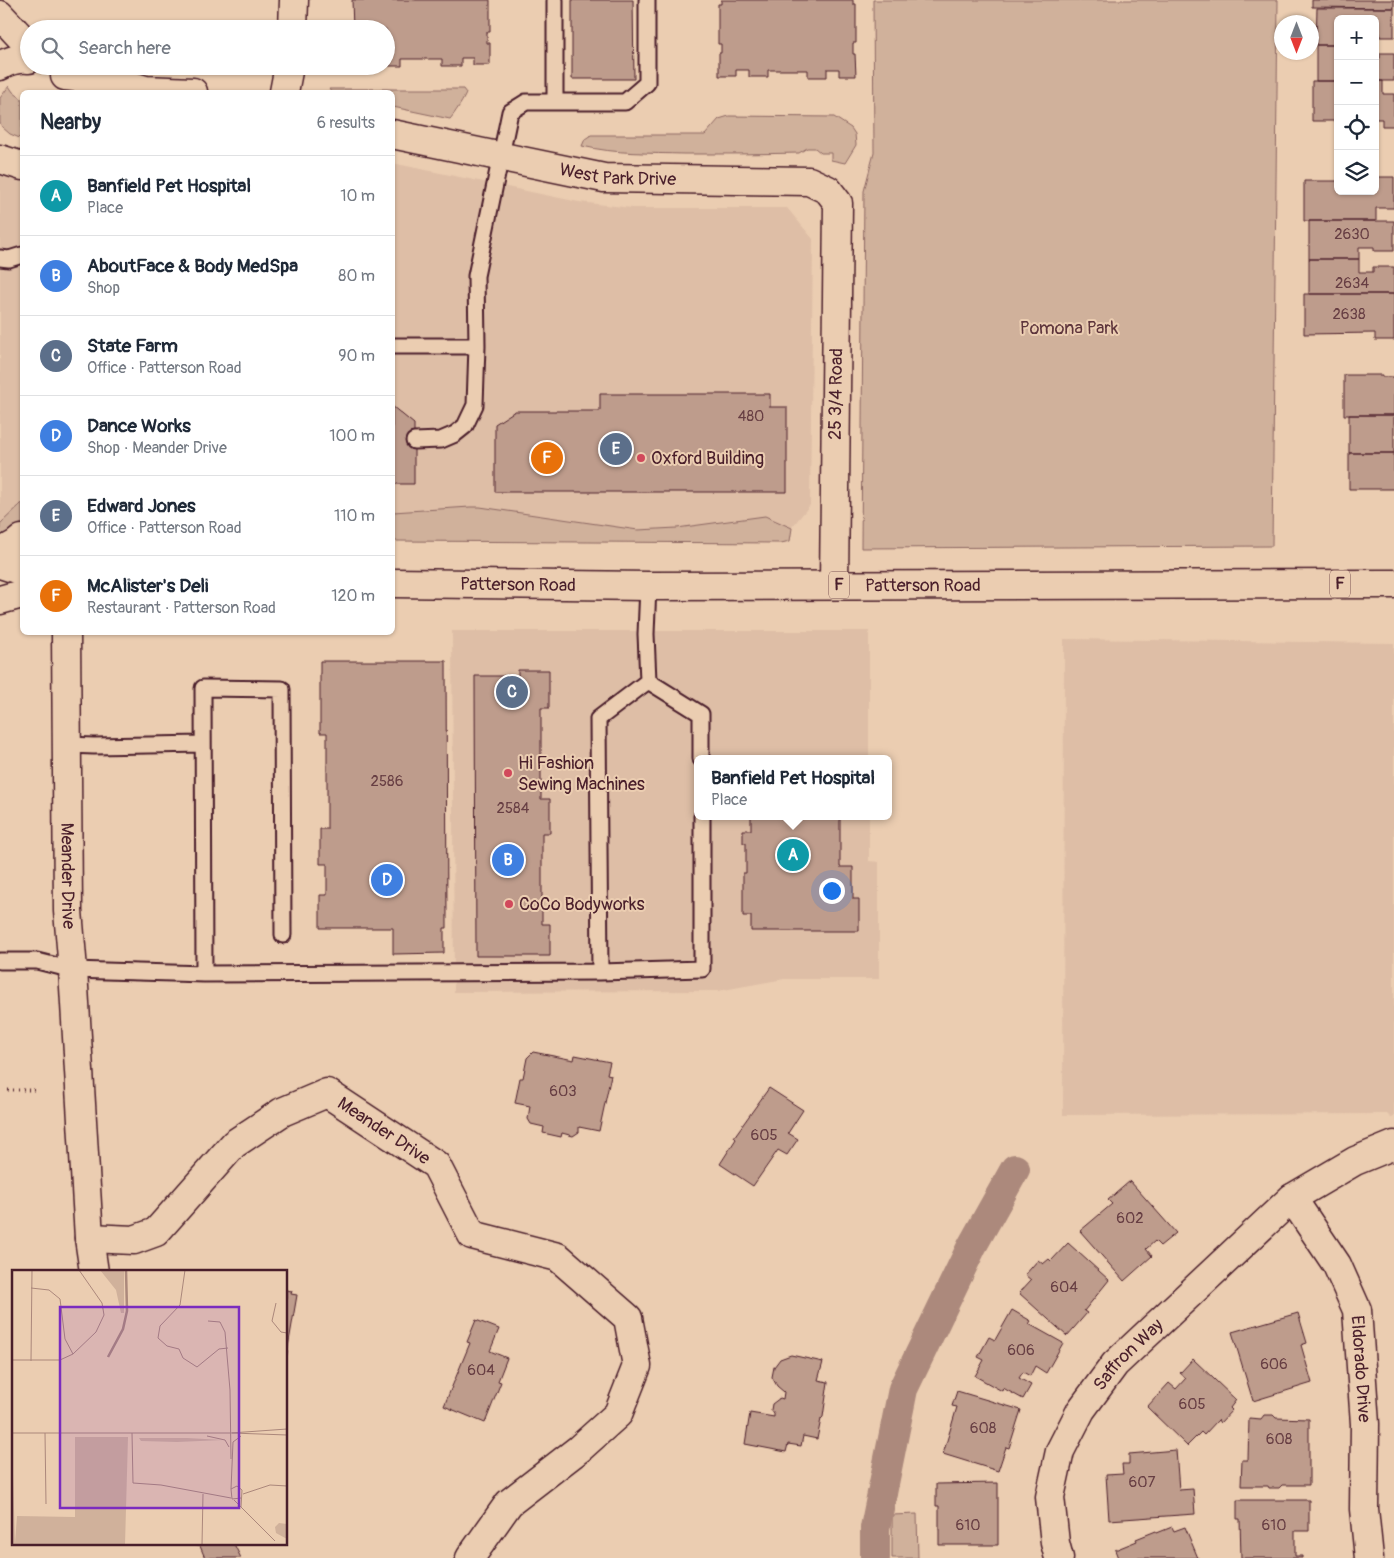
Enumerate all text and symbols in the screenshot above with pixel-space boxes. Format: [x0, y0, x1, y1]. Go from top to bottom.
north arrow [1274, 15, 1319, 60]
map controls [1334, 15, 1379, 195]
button: + [1334, 15, 1379, 60]
search box [20, 20, 395, 75]
icon: search [38, 34, 66, 62]
text: Search here [78, 36, 171, 60]
button: − [1334, 60, 1379, 105]
button: locate [1334, 105, 1379, 150]
text: Nearby [40, 109, 101, 136]
text: 6 results [317, 113, 375, 133]
button: layers [1334, 150, 1379, 195]
street label: West Park Drive [557, 158, 676, 191]
text: Banfield Pet Hospital [87, 174, 251, 198]
text: A [51, 186, 61, 206]
text: 10 m [340, 186, 375, 206]
text: Place [87, 198, 123, 218]
house number: 2630 [1334, 225, 1370, 244]
text: AboutFace & Body MedSpa [87, 254, 298, 278]
text: B [51, 266, 61, 286]
text: 80 m [338, 266, 375, 286]
house number: 2634 [1335, 274, 1369, 293]
text: Shop [87, 278, 120, 298]
house number: 2638 [1332, 305, 1366, 324]
park label: Pomona Park [1020, 317, 1119, 340]
text: State Farm [87, 334, 178, 358]
text: C [51, 346, 61, 366]
text: 90 m [338, 346, 375, 366]
street label: 25 3/4 Road [824, 348, 848, 440]
text: Office · Patterson Road [87, 358, 242, 378]
house number: 480 [738, 407, 764, 426]
text: Dance Works [87, 414, 191, 438]
text: D [51, 426, 61, 446]
text: 100 m [329, 426, 375, 446]
pin: E [600, 430, 632, 468]
text: Shop · Meander Drive [87, 438, 227, 458]
pin: F [531, 439, 563, 477]
place label: Oxford Building [651, 447, 764, 470]
marker: Oxford Building [635, 452, 647, 464]
text: Edward Jones [87, 494, 195, 518]
text: E [52, 506, 60, 526]
text: 110 m [334, 506, 375, 526]
text: Office · Patterson Road [87, 518, 242, 538]
road number: F [1330, 570, 1350, 598]
street label: Patterson Road [460, 572, 576, 597]
road number: F [829, 572, 849, 598]
text: McAlister's Deli [87, 574, 208, 598]
street label: Patterson Road [865, 574, 981, 597]
text: F [51, 586, 61, 606]
text: 120 m [331, 586, 375, 606]
text: Restaurant · Patterson Road [87, 598, 276, 618]
pin: C [496, 673, 528, 711]
place label: Hi Fashion Sewing Machines [518, 752, 645, 796]
popup [694, 755, 892, 820]
text: Banfield Pet Hospital [711, 766, 875, 790]
marker: Hi Fashion Sewing Machines [502, 767, 514, 779]
house number: 2586 [371, 772, 403, 791]
text: Place [711, 790, 747, 810]
house number: 2584 [497, 799, 530, 818]
street label: Meander Drive [56, 823, 81, 930]
pin: A [777, 836, 809, 874]
pin: B [492, 841, 524, 879]
pin: D [371, 861, 403, 899]
your location [819, 878, 845, 904]
place label: CoCo Bodyworks [519, 893, 645, 916]
marker: CoCo Bodyworks [503, 898, 515, 910]
house number: 603 [549, 1082, 577, 1101]
street label: Meander Drive [333, 1092, 435, 1170]
house number: 605 [750, 1126, 778, 1145]
house number: 602 [1116, 1209, 1144, 1228]
inset map [12, 1270, 288, 1546]
house number: 604 [1050, 1278, 1078, 1297]
street label: Saffron Way [1088, 1313, 1168, 1395]
street label: Eldorado Drive [1346, 1315, 1376, 1423]
house number: 606 [1007, 1341, 1035, 1360]
house number: 606 [1260, 1355, 1288, 1374]
house number: 604 [467, 1361, 495, 1380]
house number: 605 [1178, 1395, 1206, 1414]
house number: 608 [970, 1419, 997, 1438]
house number: 608 [1266, 1430, 1293, 1449]
house number: 607 [1129, 1473, 1156, 1492]
house number: 610 [956, 1516, 980, 1535]
house number: 610 [1262, 1516, 1286, 1535]

